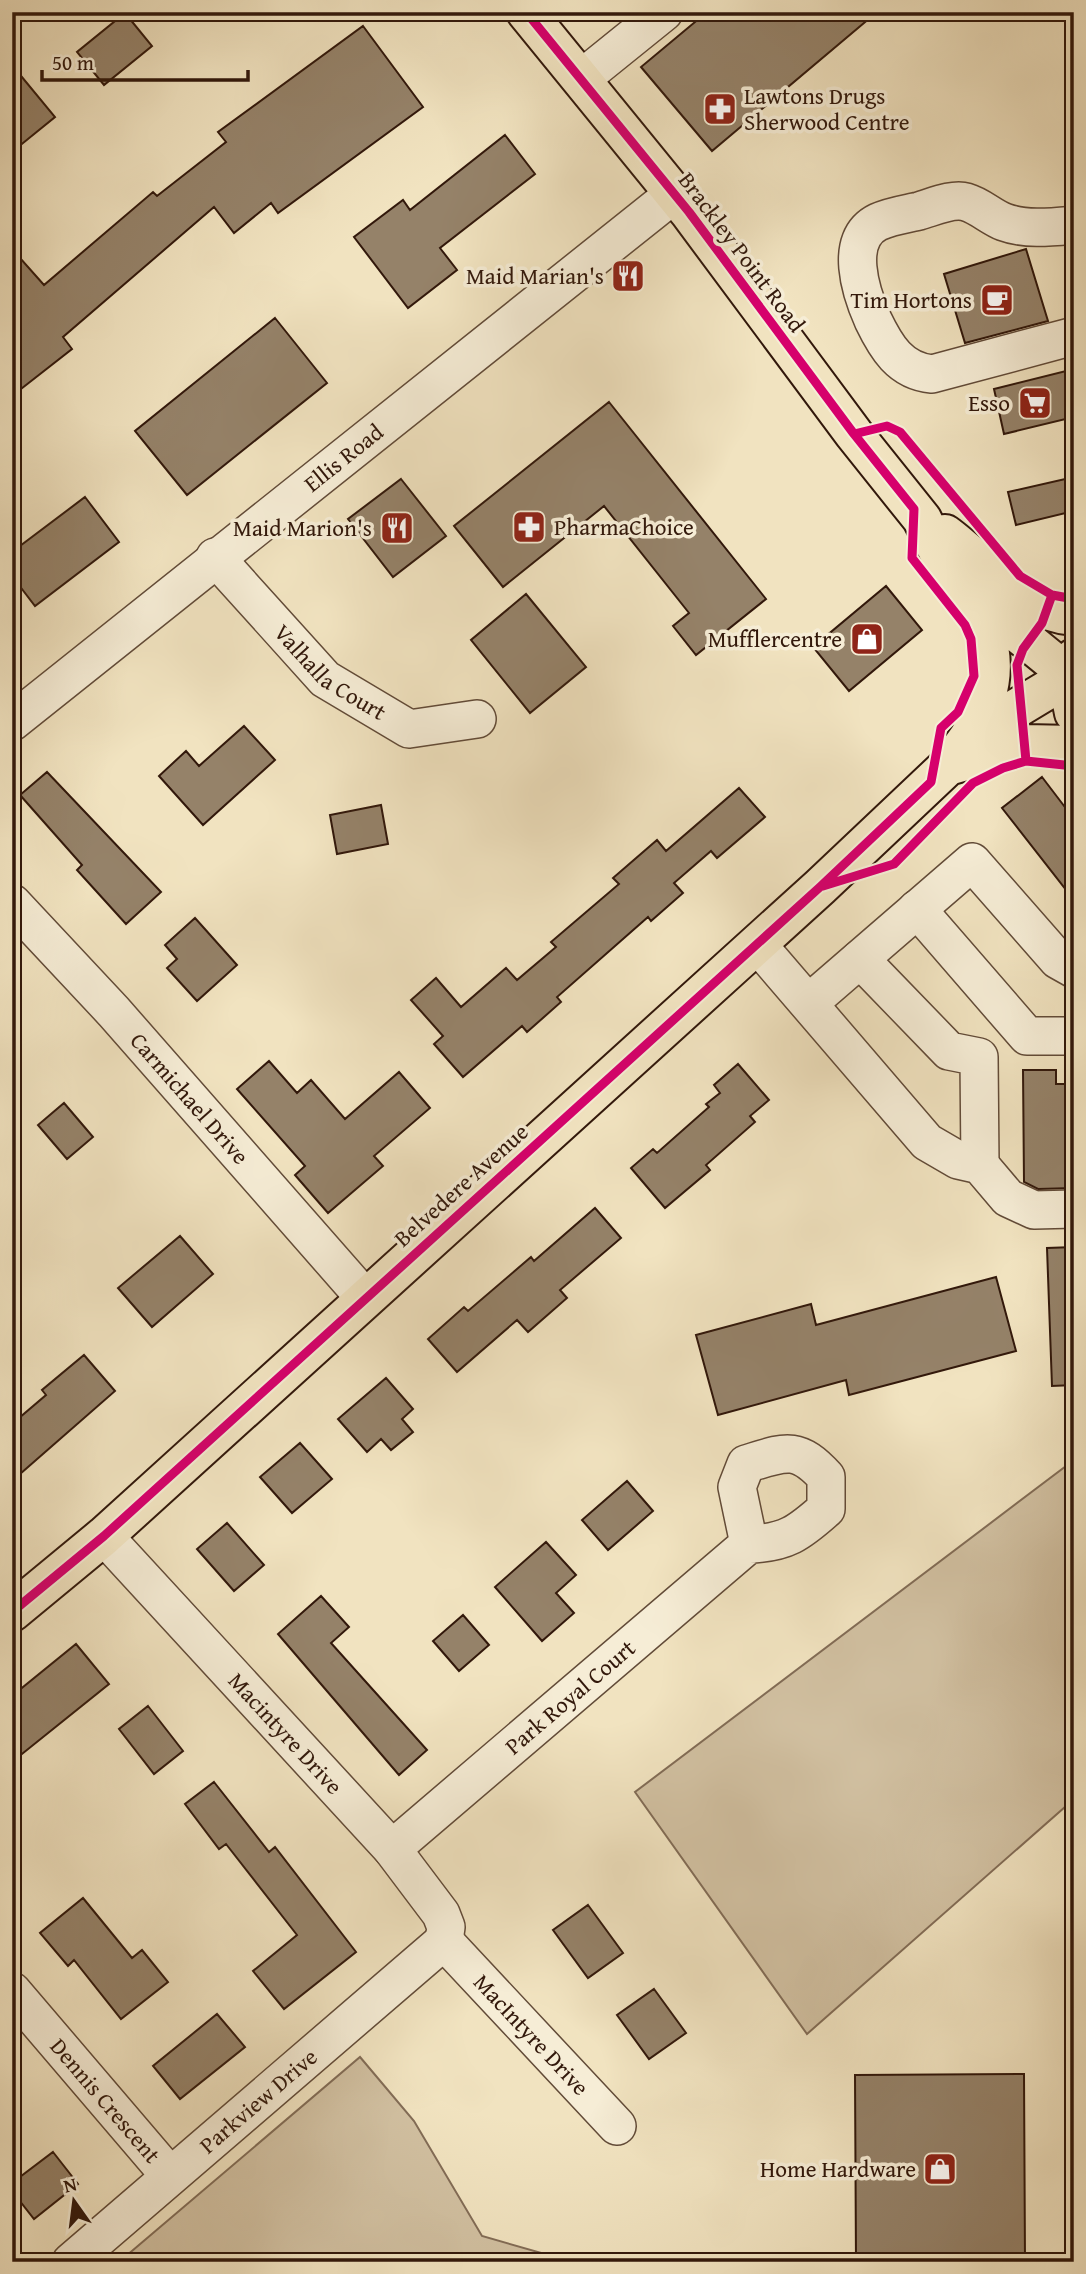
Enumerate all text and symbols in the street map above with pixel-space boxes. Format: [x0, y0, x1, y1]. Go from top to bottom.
scale bar [42, 38, 248, 82]
text: 50 m [52, 47, 94, 78]
place label: Lawtons Drugs Sherwood Centre [744, 79, 909, 138]
pharmacy icon: Lawtons Drugs Sherwood Centre [701, 90, 739, 128]
street label: Brackley Point Road [671, 165, 814, 339]
restaurant icon: Maid Marian's [609, 257, 647, 295]
place label: Maid Marian's [466, 259, 604, 292]
cafe icon: Tim Hortons [978, 281, 1016, 319]
place label: Tim Hortons [850, 283, 972, 316]
supermarket icon: Esso [1016, 384, 1054, 422]
place label: Esso [968, 386, 1010, 419]
street label: Ellis Road [296, 415, 391, 499]
pharmacy icon: PharmaChoice [510, 508, 548, 546]
restaurant icon: Maid Marion's [378, 509, 416, 547]
place label: PharmaChoice [554, 510, 694, 543]
place label: Maid Marion's [233, 511, 372, 544]
street label: Valhalla Court [267, 616, 393, 728]
shop icon: Mufflercentre [848, 620, 886, 658]
place label: Mufflercentre [708, 622, 842, 655]
street label: Carmichael Drive [123, 1025, 257, 1171]
street label: Belvedere Avenue [386, 1115, 535, 1254]
street label: Park Royal Court [497, 1631, 642, 1762]
street label: Macintyre Drive [221, 1664, 351, 1801]
street label: MacIntyre Drive [466, 1966, 597, 2102]
street label: Dennis Crescent [43, 2031, 169, 2170]
street label: Parkview Drive [192, 2040, 324, 2161]
shop icon: Home Hardware [921, 2150, 959, 2188]
place label: Home Hardware [760, 2152, 916, 2185]
north arrow [38, 2166, 108, 2236]
text: N [60, 2169, 80, 2200]

